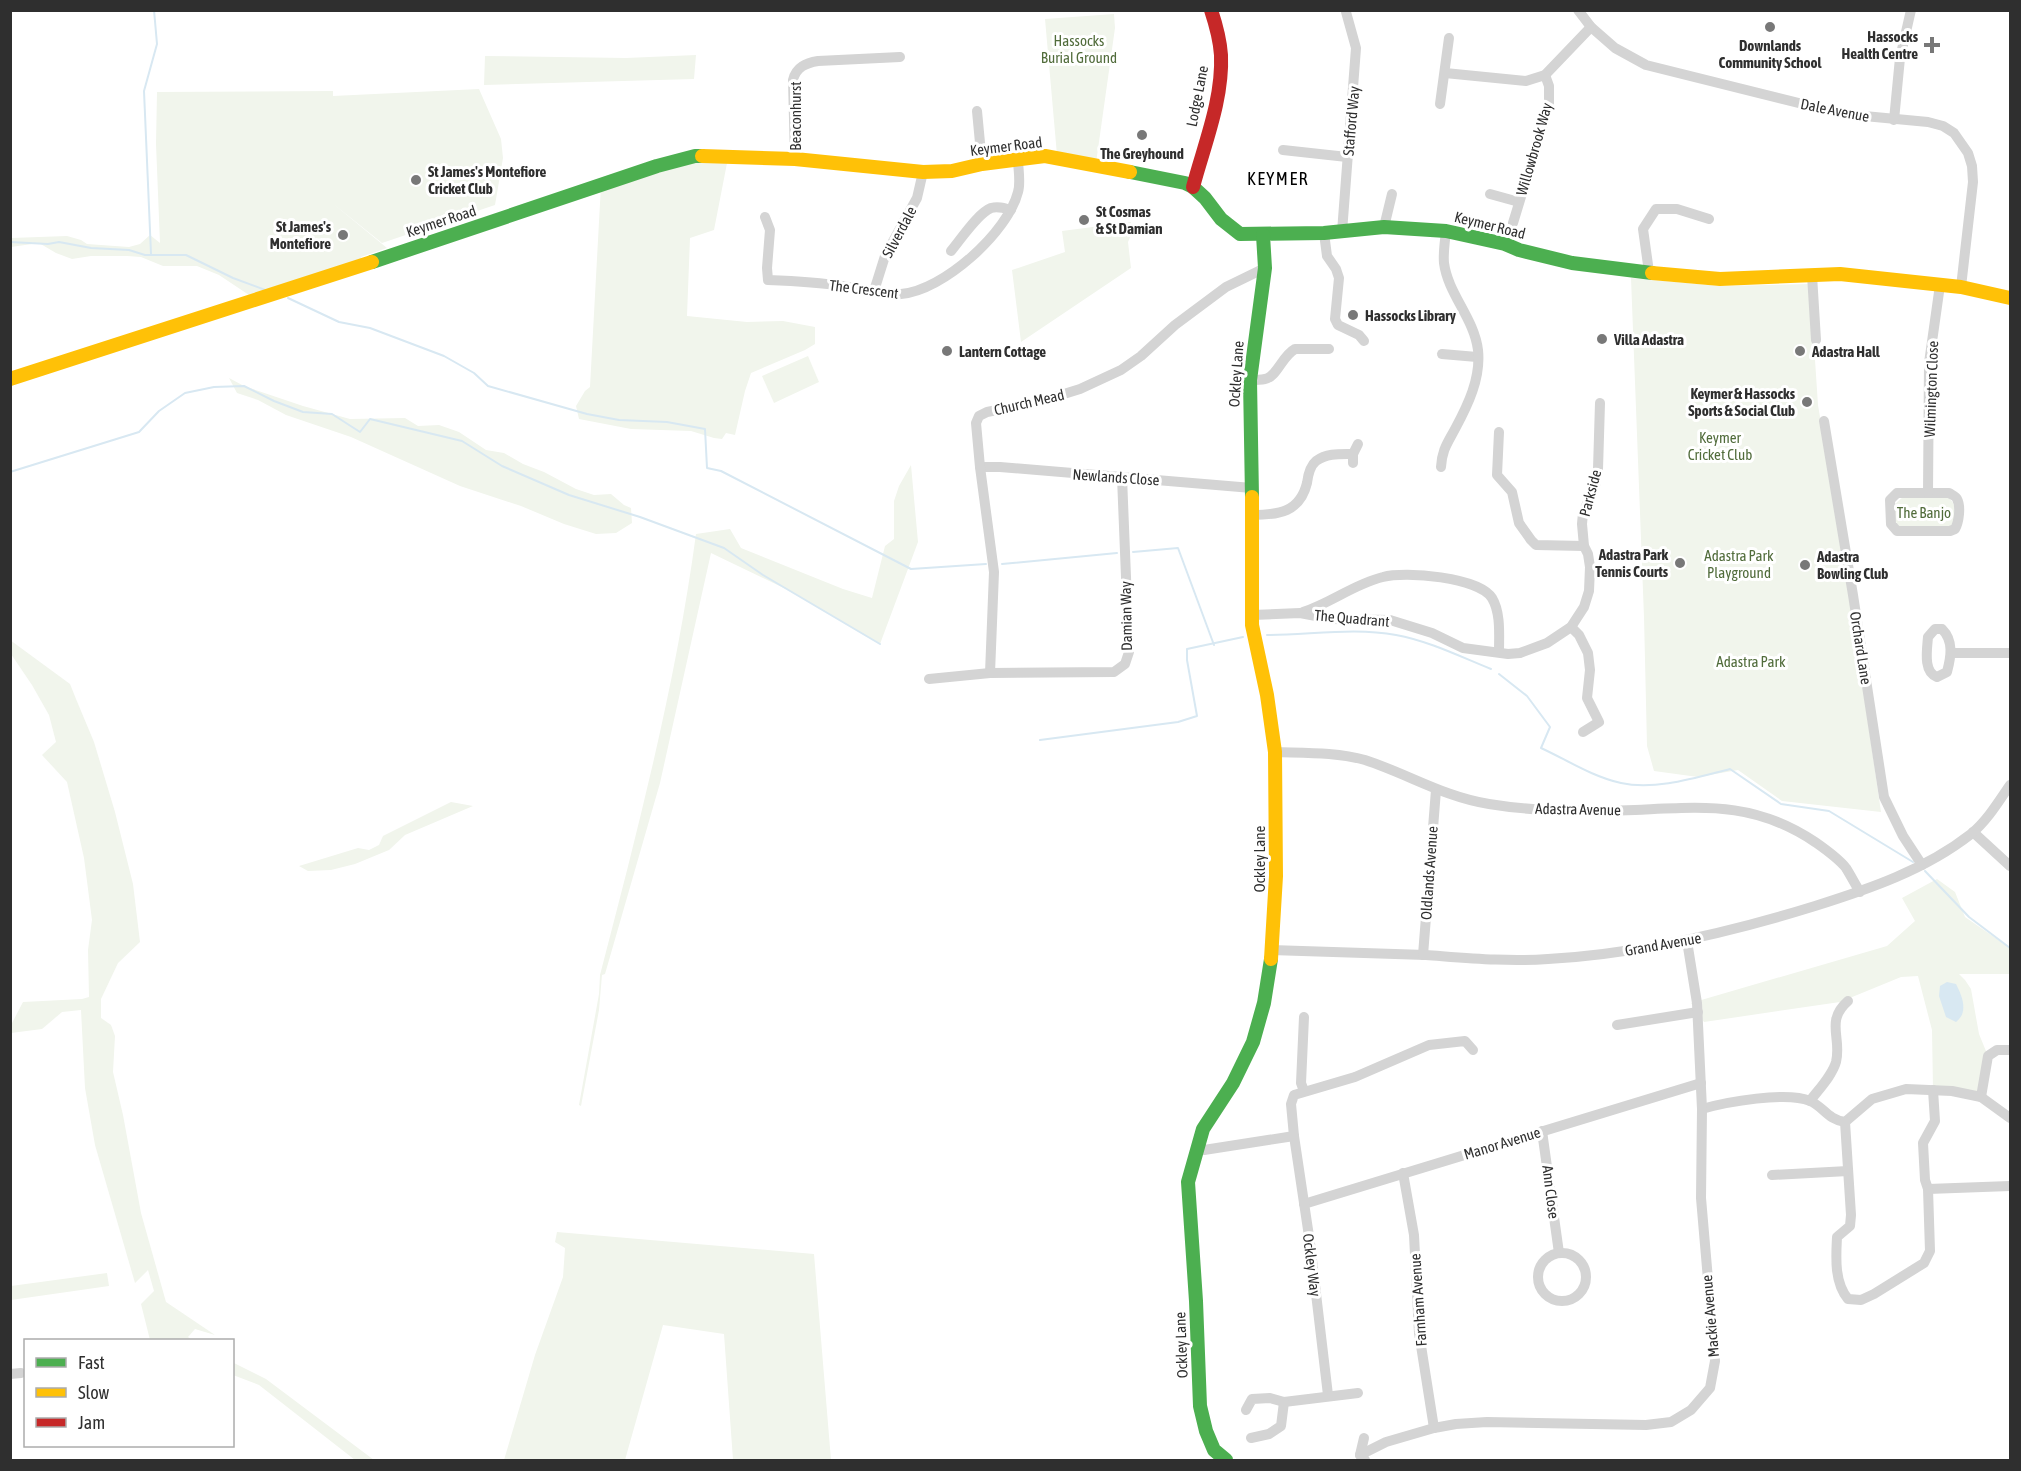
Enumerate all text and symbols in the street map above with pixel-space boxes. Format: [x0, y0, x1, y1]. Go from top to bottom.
marker: Downlands Community School [1763, 20, 1777, 34]
place label: Hassocks Health Centre [1841, 28, 1919, 62]
park label: Hassocks Burial Ground [1041, 32, 1117, 66]
marker: Hassocks Health Centre [1923, 36, 1941, 54]
place label: Downlands Community School [1718, 37, 1823, 71]
street label: Lodge Lane [1183, 64, 1211, 128]
street label: Beaconhurst [787, 81, 804, 151]
street label: Stafford Way [1339, 85, 1363, 157]
street label: Dale Avenue [1799, 95, 1871, 125]
street label: Willowbrook Way [1513, 101, 1555, 197]
marker: The Greyhound [1135, 128, 1149, 142]
street label: Keymer Road [969, 133, 1043, 159]
place label: The Greyhound [1100, 145, 1184, 162]
place label: St James's Montefiore Cricket Club [428, 163, 547, 197]
district label: KEYMER [1247, 168, 1309, 189]
marker: St James's Montefiore Cricket Club [409, 173, 423, 187]
street label: Keymer Road [404, 202, 478, 240]
street label: Silverdale [878, 203, 920, 261]
place label: St Cosmas & St Damian [1096, 203, 1162, 237]
street label: Keymer Road [1453, 208, 1527, 242]
marker: St Cosmas & St Damian [1077, 213, 1091, 227]
place label: St James's Montefiore [270, 218, 332, 252]
marker: St James's Montefiore [336, 228, 350, 242]
street label: The Crescent [828, 276, 900, 302]
place label: Hassocks Library [1365, 307, 1457, 324]
marker: Hassocks Library [1346, 308, 1360, 322]
place label: Villa Adastra [1613, 331, 1684, 348]
marker: Villa Adastra [1595, 332, 1609, 346]
street label: Ockley Lane [1225, 340, 1247, 408]
street label: Wilmington Close [1921, 340, 1941, 438]
place label: Lantern Cottage [959, 343, 1046, 360]
place label: Adastra Hall [1811, 343, 1881, 360]
marker: Lantern Cottage [940, 344, 954, 358]
marker: Adastra Hall [1793, 344, 1807, 358]
place label: Keymer & Hassocks Sports & Social Club [1688, 385, 1796, 419]
street label: Church Mead [992, 386, 1066, 418]
marker: Keymer & Hassocks Sports & Social Club [1800, 395, 1814, 409]
park label: Keymer Cricket Club [1688, 429, 1752, 463]
street label: Newlands Close [1072, 465, 1160, 489]
street label: Parkside [1576, 468, 1604, 518]
park label: The Banjo [1897, 504, 1951, 521]
place label: Adastra Park Tennis Courts [1595, 546, 1669, 580]
park label: Adastra Park Playground [1704, 547, 1774, 581]
place label: Adastra Bowling Club [1816, 548, 1888, 582]
marker: Adastra Park Tennis Courts [1673, 556, 1687, 570]
marker: Adastra Bowling Club [1798, 558, 1812, 572]
street label: Damian Way [1117, 581, 1135, 651]
street label: The Quadrant [1314, 606, 1390, 630]
street label: Orchard Lane [1847, 610, 1875, 686]
park label: Adastra Park [1716, 653, 1786, 670]
street label: Adastra Avenue [1535, 800, 1621, 818]
street label: Oldlands Avenue [1417, 825, 1441, 920]
street label: Ockley Lane [1251, 826, 1268, 892]
street label: Grand Avenue [1624, 929, 1703, 959]
street label: Manor Avenue [1462, 1123, 1543, 1163]
street label: Ann Close [1539, 1164, 1563, 1220]
street label: Ockley Way [1300, 1233, 1324, 1297]
street label: Farnham Avenue [1406, 1253, 1430, 1347]
street label: Mackie Avenue [1698, 1274, 1722, 1358]
street label: Ockley Lane [1171, 1311, 1191, 1379]
legend [24, 1339, 234, 1447]
text: Fast [78, 1352, 105, 1373]
text: Slow [78, 1382, 109, 1403]
text: Jam [78, 1412, 105, 1433]

